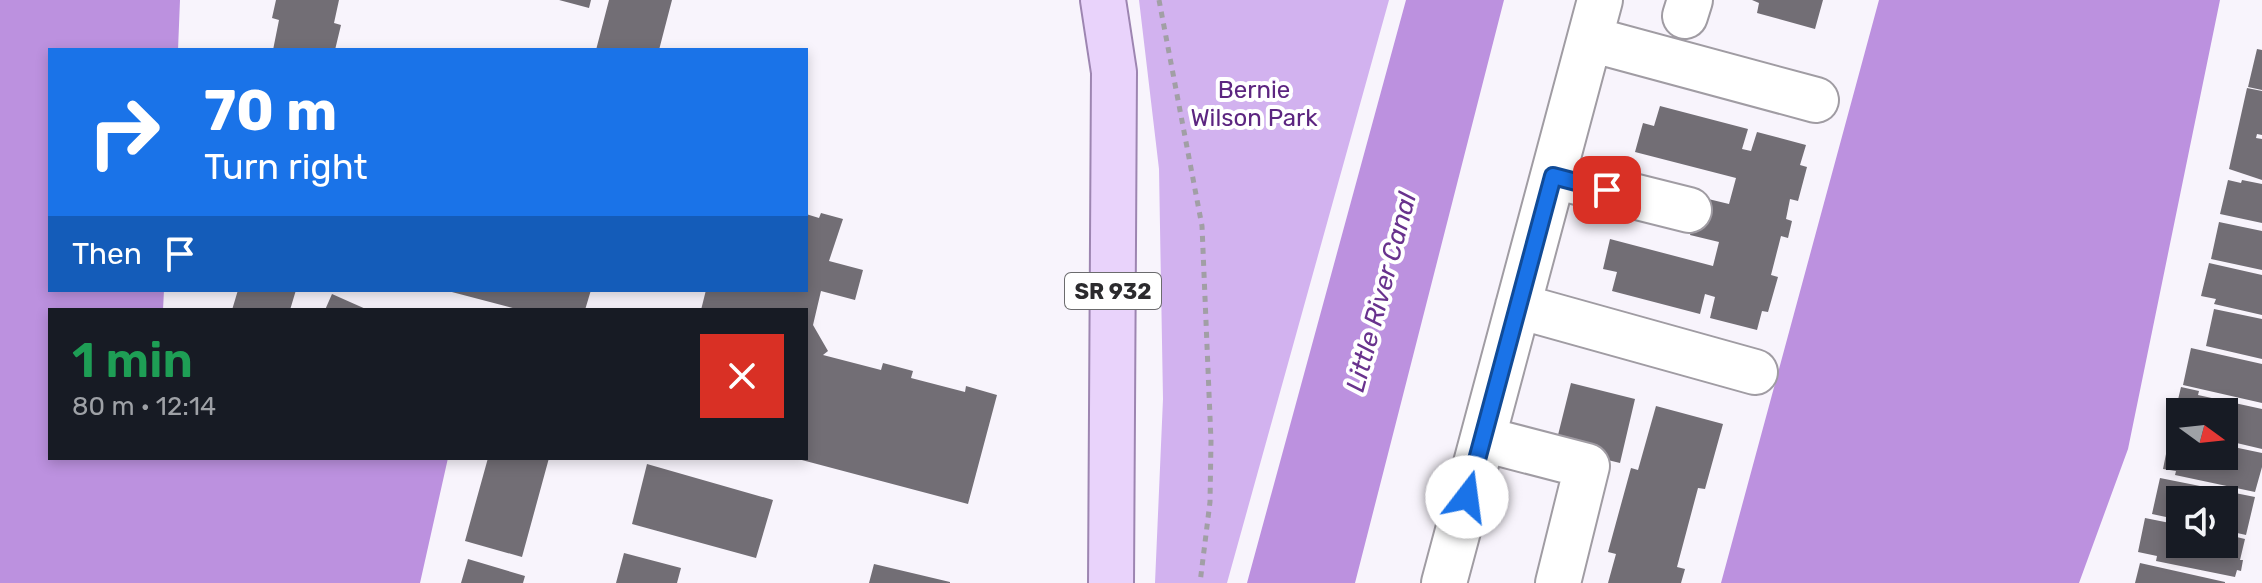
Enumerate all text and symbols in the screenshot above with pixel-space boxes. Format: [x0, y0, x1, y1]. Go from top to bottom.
park label: Bernie Wilson Park [1190, 76, 1318, 132]
text: 70 m [204, 78, 337, 144]
icon: right [72, 80, 176, 184]
text: Turn right [204, 145, 368, 188]
pin [1573, 156, 1641, 224]
icon: arrive [1585, 168, 1629, 212]
water label: Little River Canal [1340, 188, 1423, 395]
icon: arrive [158, 232, 202, 276]
text: Then [72, 236, 142, 272]
road number: SR 932 [1065, 273, 1161, 309]
text: 1 min [72, 332, 193, 389]
button: close [700, 334, 784, 418]
text: 80 m · 12:14 [72, 391, 216, 422]
north arrow [2166, 398, 2238, 470]
map controls [2166, 398, 2238, 558]
position arrow [1425, 455, 1509, 539]
button: sound [2166, 486, 2238, 558]

